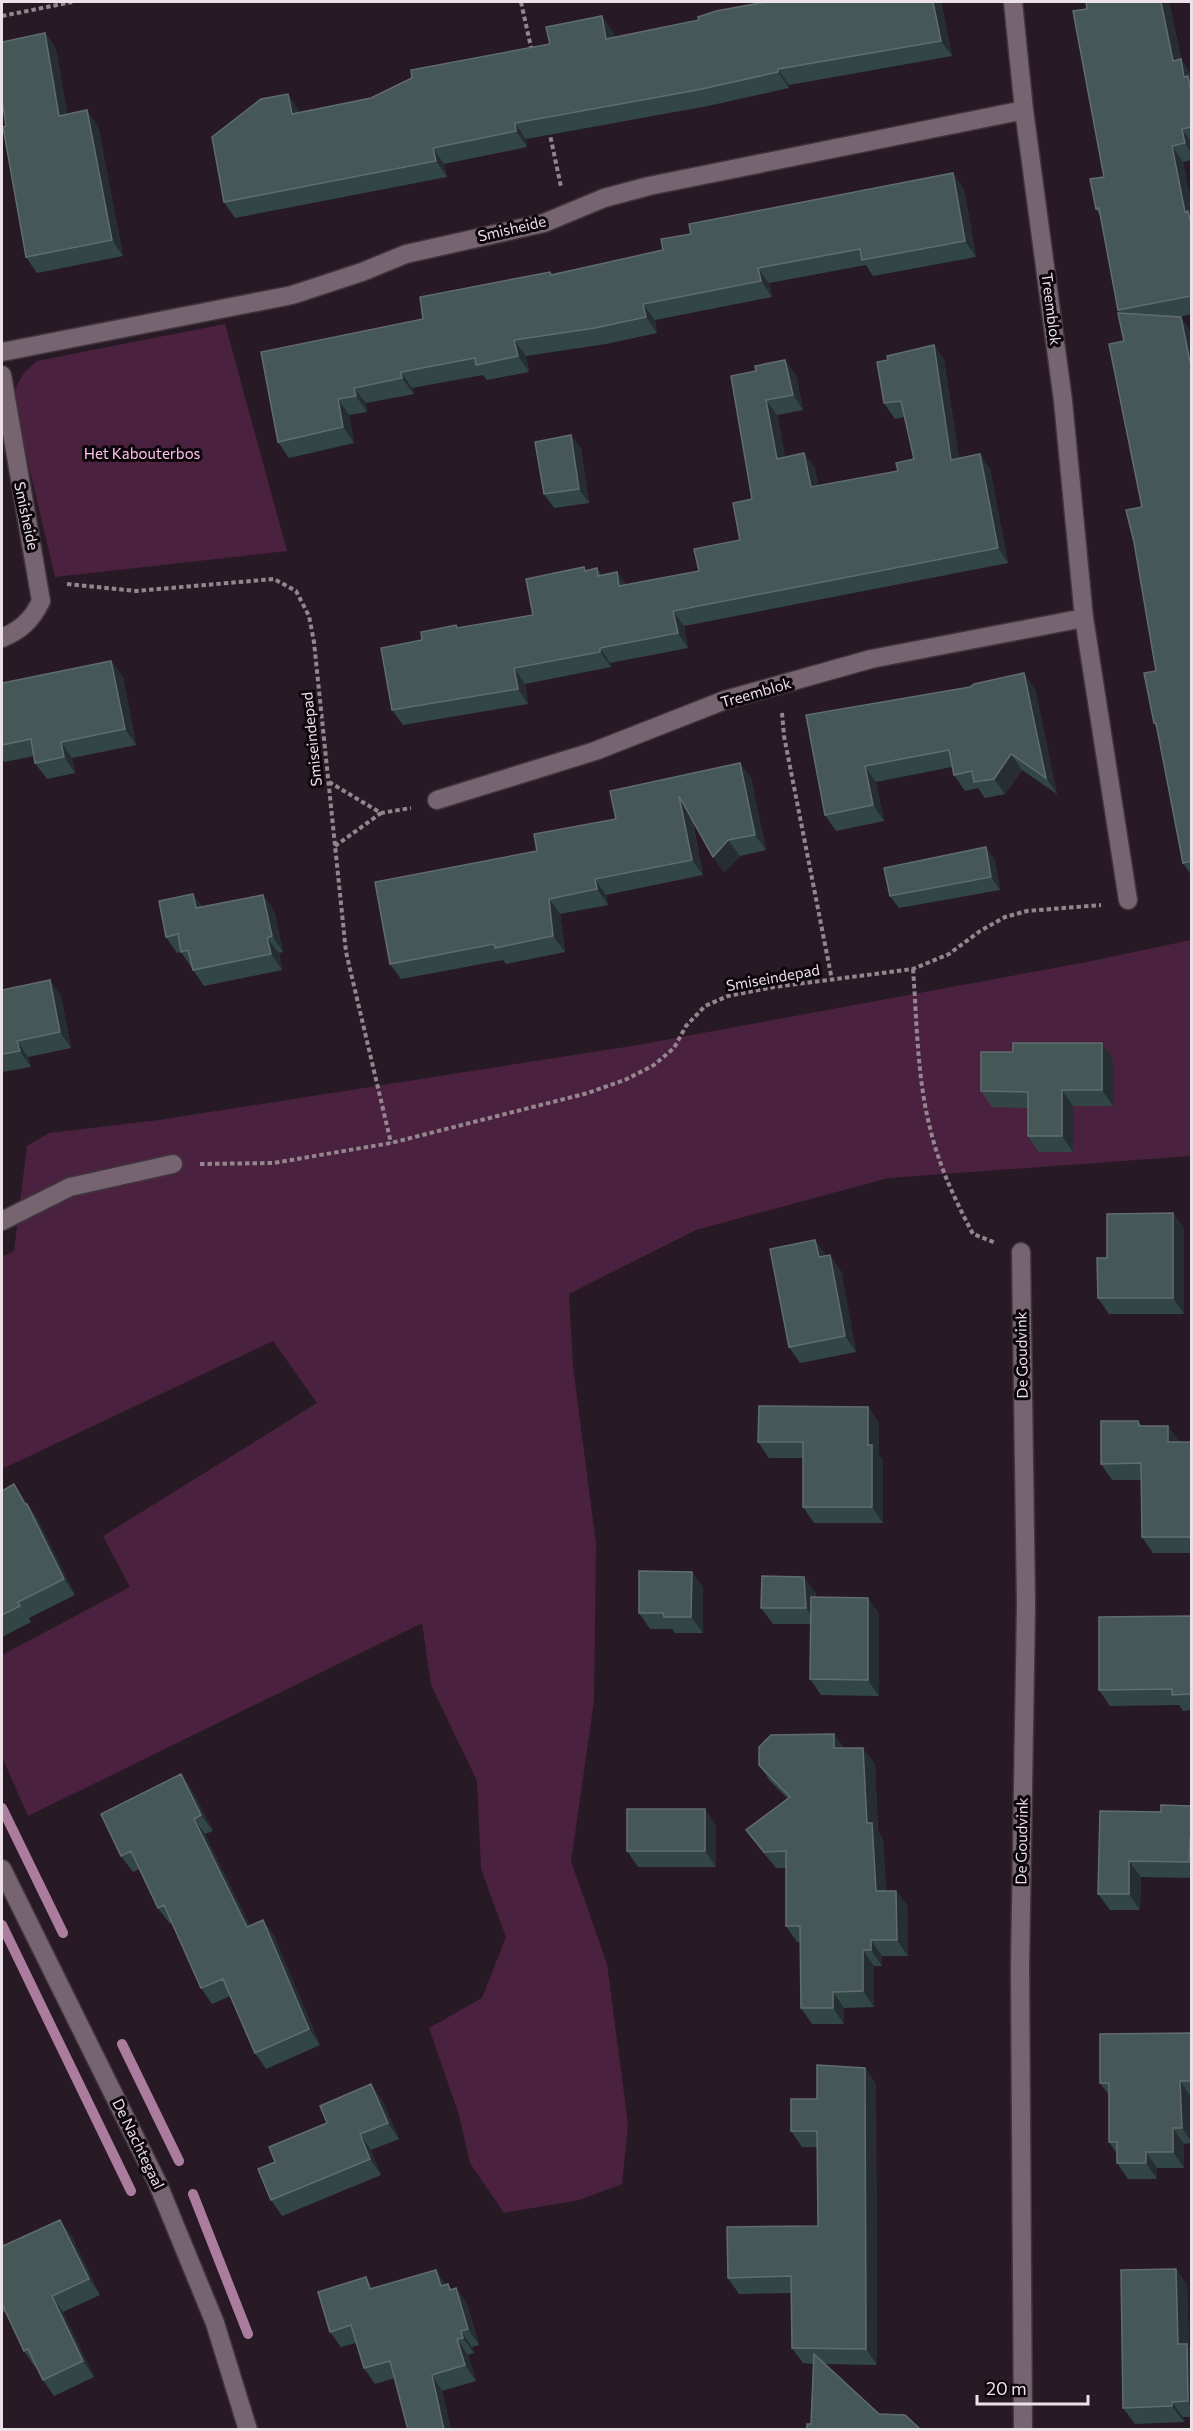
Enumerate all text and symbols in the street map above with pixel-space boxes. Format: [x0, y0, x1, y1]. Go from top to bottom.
street label: Smisheide [476, 211, 548, 245]
street label: Treemblok [1039, 272, 1065, 346]
park label: Het Kabouterbos [84, 444, 200, 462]
street label: Smisheide [11, 480, 43, 552]
street label: Treemblok [718, 673, 793, 711]
street label: Smiseindepad [297, 691, 325, 787]
street label: Smiseindepad [725, 960, 821, 994]
street label: De Goudvink [1011, 1311, 1031, 1399]
street label: De Goudvink [1011, 1797, 1031, 1885]
street label: De Nachtegaal [109, 2095, 169, 2192]
scale bar [977, 2368, 1088, 2406]
text: 20 m [986, 2377, 1027, 2399]

